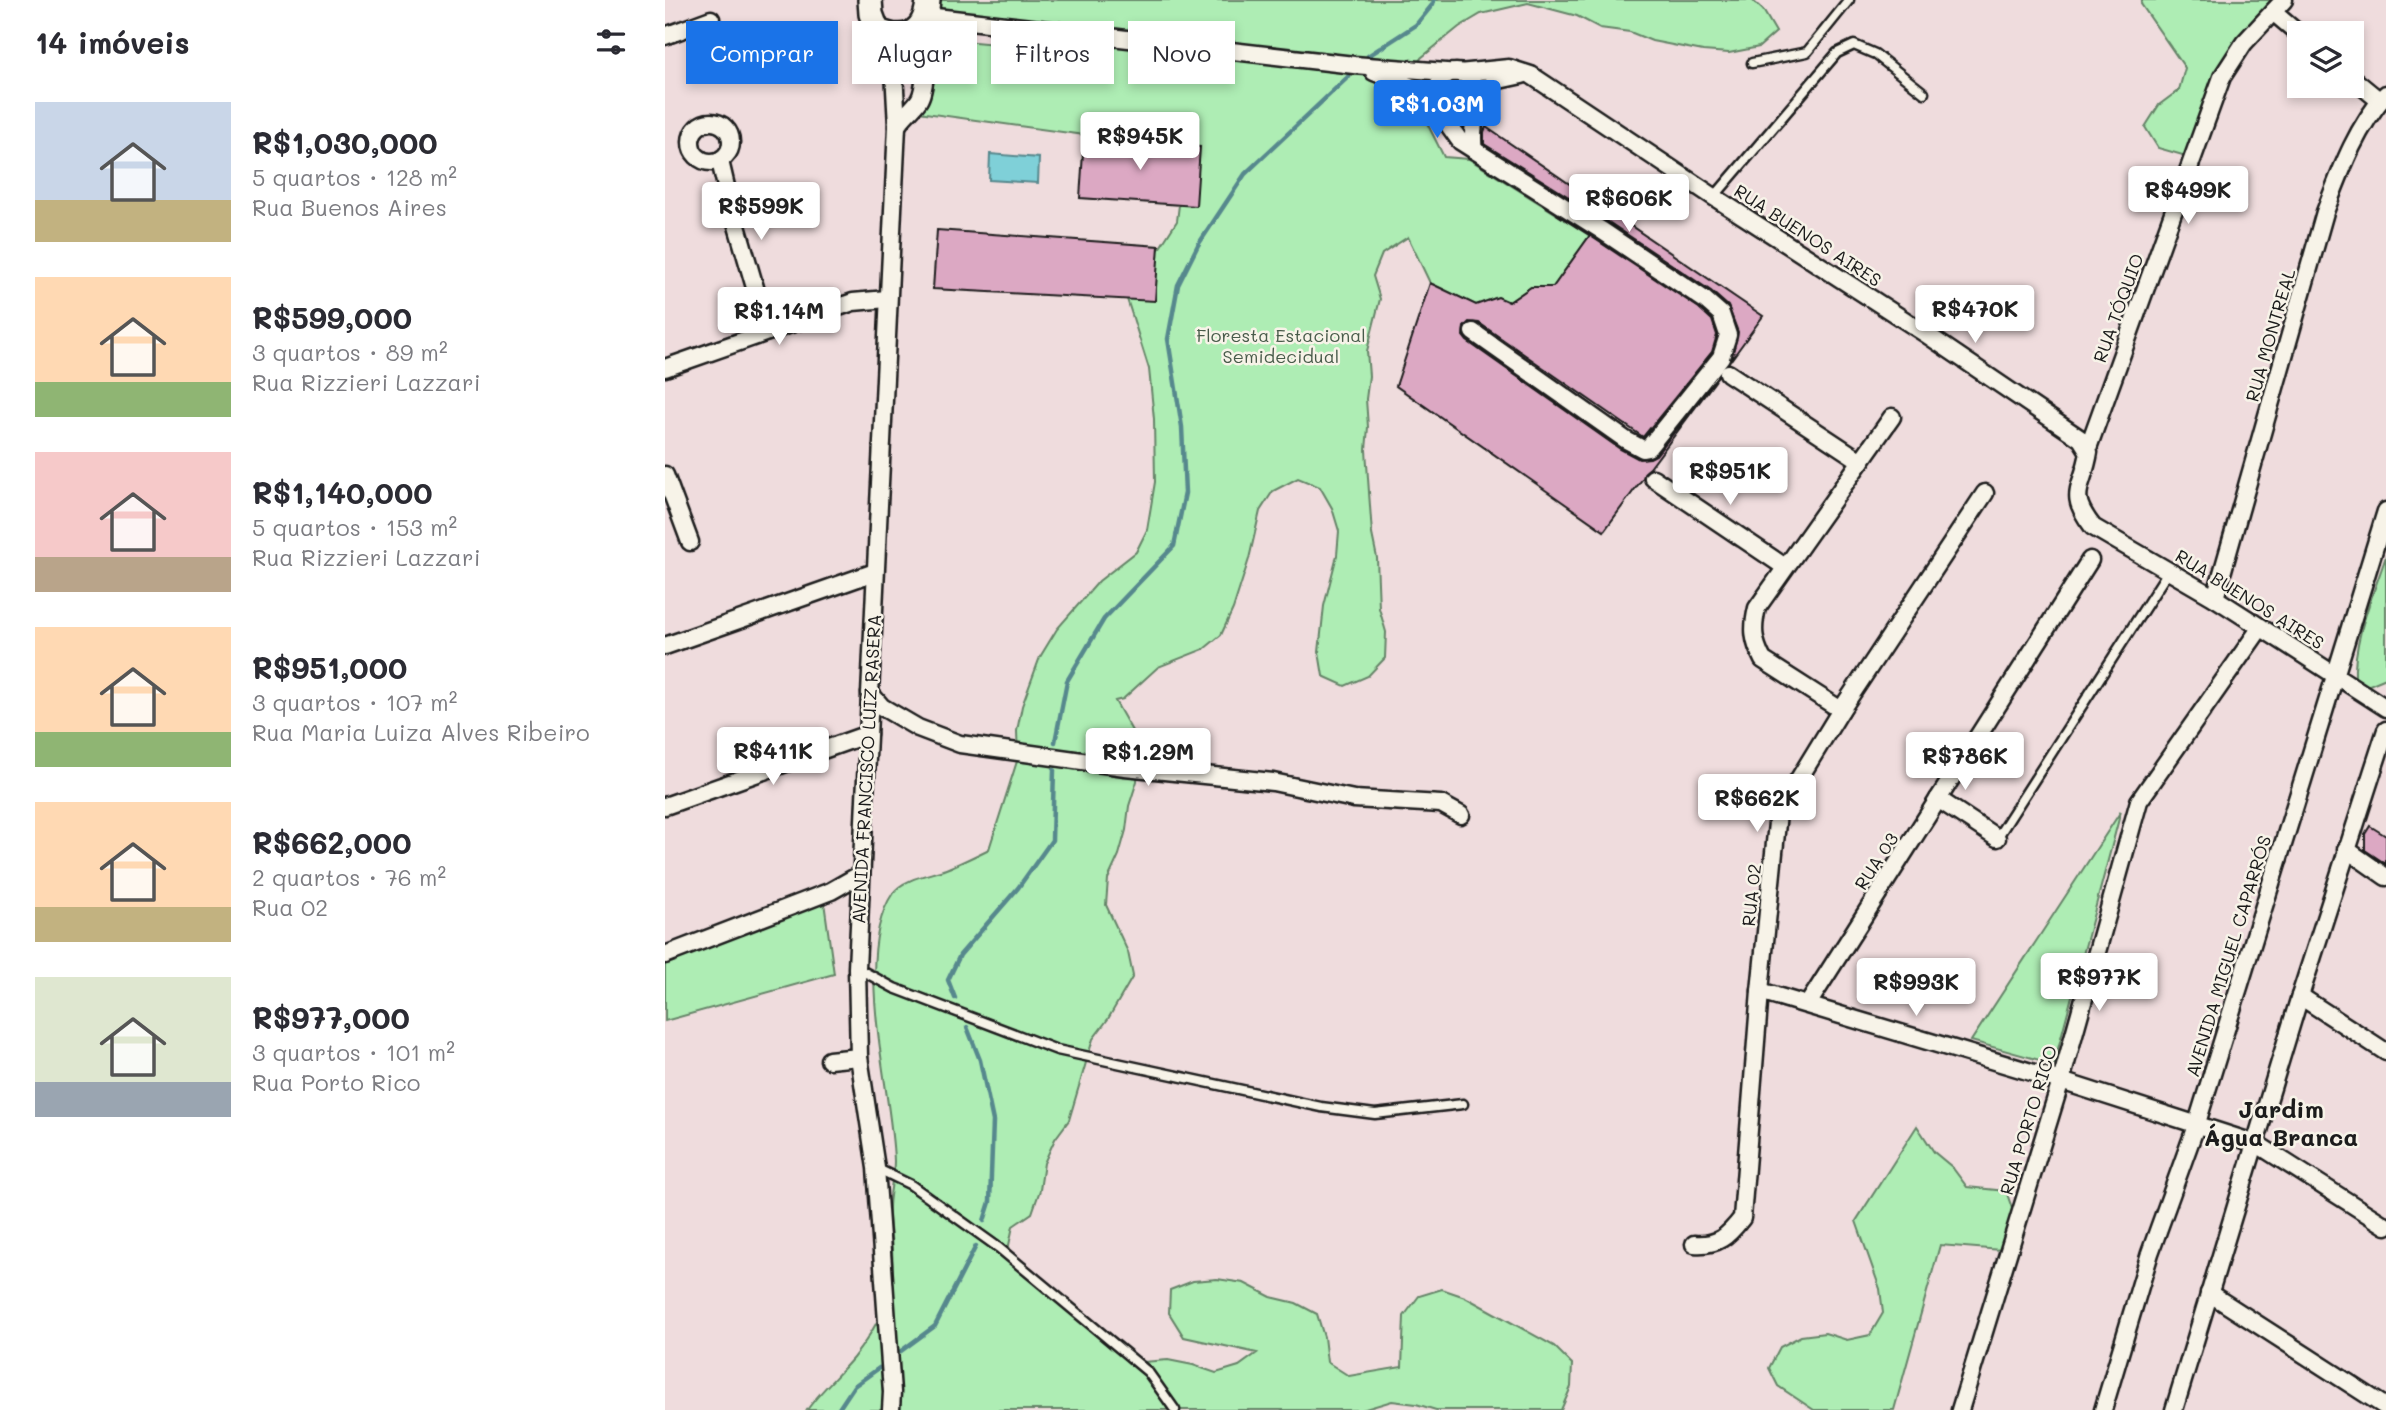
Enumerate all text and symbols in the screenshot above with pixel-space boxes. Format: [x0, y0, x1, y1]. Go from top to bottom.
chip: Comprar [686, 21, 838, 84]
chip: Alugar [852, 21, 977, 84]
chip: Filtros [991, 21, 1114, 84]
chip: Novo [1128, 21, 1235, 84]
map controls [2287, 21, 2364, 98]
button: layers [2287, 21, 2364, 98]
text: 14 imóveis [35, 22, 190, 62]
icon: filters [592, 23, 630, 61]
pin: R$1.03M [1372, 80, 1502, 140]
text: R$1.03M [1390, 88, 1484, 118]
pin: R$945K [1083, 113, 1197, 172]
text: R$945K [1096, 120, 1184, 150]
text: R$1,030,000 [252, 122, 437, 162]
icon: home [91, 130, 175, 214]
text: 5 quartos · 128 m² [252, 162, 457, 192]
pin: R$499K [2131, 166, 2245, 226]
pin: R$606K [1572, 174, 1686, 234]
text: R$499K [2144, 174, 2232, 204]
street label: RUA BUENOS AIRES [1730, 178, 1886, 292]
pin: R$599K [704, 182, 818, 242]
text: R$606K [1585, 182, 1673, 212]
text: R$599K [718, 190, 804, 220]
text: Rua Buenos Aires [252, 192, 447, 222]
street label: RUA TÓQUIO [2087, 250, 2149, 366]
street label: RUA MONTREAL [2240, 265, 2301, 404]
pin: R$470K [1918, 286, 2032, 345]
pin: R$1.14M [714, 288, 844, 347]
text: R$470K [1931, 293, 2019, 323]
text: R$1.14M [734, 295, 824, 325]
text: R$599,000 [252, 297, 412, 337]
icon: home [91, 305, 175, 389]
park label: Floresta Estacional Semidecidual [1196, 323, 1366, 368]
text: 3 quartos · 89 m² [252, 337, 448, 367]
text: Rua Rizzieri Lazzari [252, 367, 481, 397]
pin: R$951K [1673, 448, 1787, 507]
text: R$951K [1689, 455, 1771, 485]
text: R$1,140,000 [252, 472, 432, 512]
icon: home [91, 480, 175, 564]
text: 5 quartos · 153 m² [252, 512, 457, 542]
text: Rua Rizzieri Lazzari [252, 542, 481, 572]
street label: RUA BUENOS AIRES [2171, 544, 2329, 654]
street label: AVENIDA FRANCISCO LUIZ RASERA [846, 614, 886, 924]
text: R$951,000 [252, 647, 407, 687]
icon: home [91, 655, 175, 739]
text: 3 quartos · 107 m² [252, 687, 457, 717]
text: Rua Maria Luiza Alves Ribeiro [252, 717, 590, 747]
pin: R$411K [716, 728, 830, 787]
pin: R$1.29M [1083, 728, 1213, 788]
pin: R$786K [1908, 732, 2022, 792]
text: R$411K [733, 735, 813, 765]
text: R$1.29M [1102, 736, 1194, 766]
text: R$786K [1922, 740, 2008, 770]
pin: R$662K [1700, 774, 1814, 834]
text: R$662K [1714, 782, 1800, 812]
text: R$662,000 [252, 822, 411, 862]
street label: RUA 03 [1849, 828, 1903, 894]
icon: home [91, 830, 175, 914]
street label: AVENIDA MIGUEL CAPARRÓS [2180, 832, 2276, 1080]
text: 2 quartos · 76 m² [252, 862, 446, 892]
street label: RUA 02 [1736, 862, 1766, 928]
text: Rua 02 [252, 892, 328, 922]
pin: R$977K [2042, 954, 2156, 1013]
pin: R$993K [1859, 958, 1973, 1018]
text: R$977K [2057, 961, 2141, 991]
text: R$993K [1873, 966, 1959, 996]
text: R$977,000 [252, 997, 410, 1037]
icon: home [91, 1005, 175, 1089]
text: 3 quartos · 101 m² [252, 1037, 455, 1067]
street label: RUA PORTO RICO [1994, 1042, 2062, 1198]
text: Rua Porto Rico [252, 1067, 420, 1097]
district label: Jardim Água Branca [2204, 1093, 2358, 1152]

